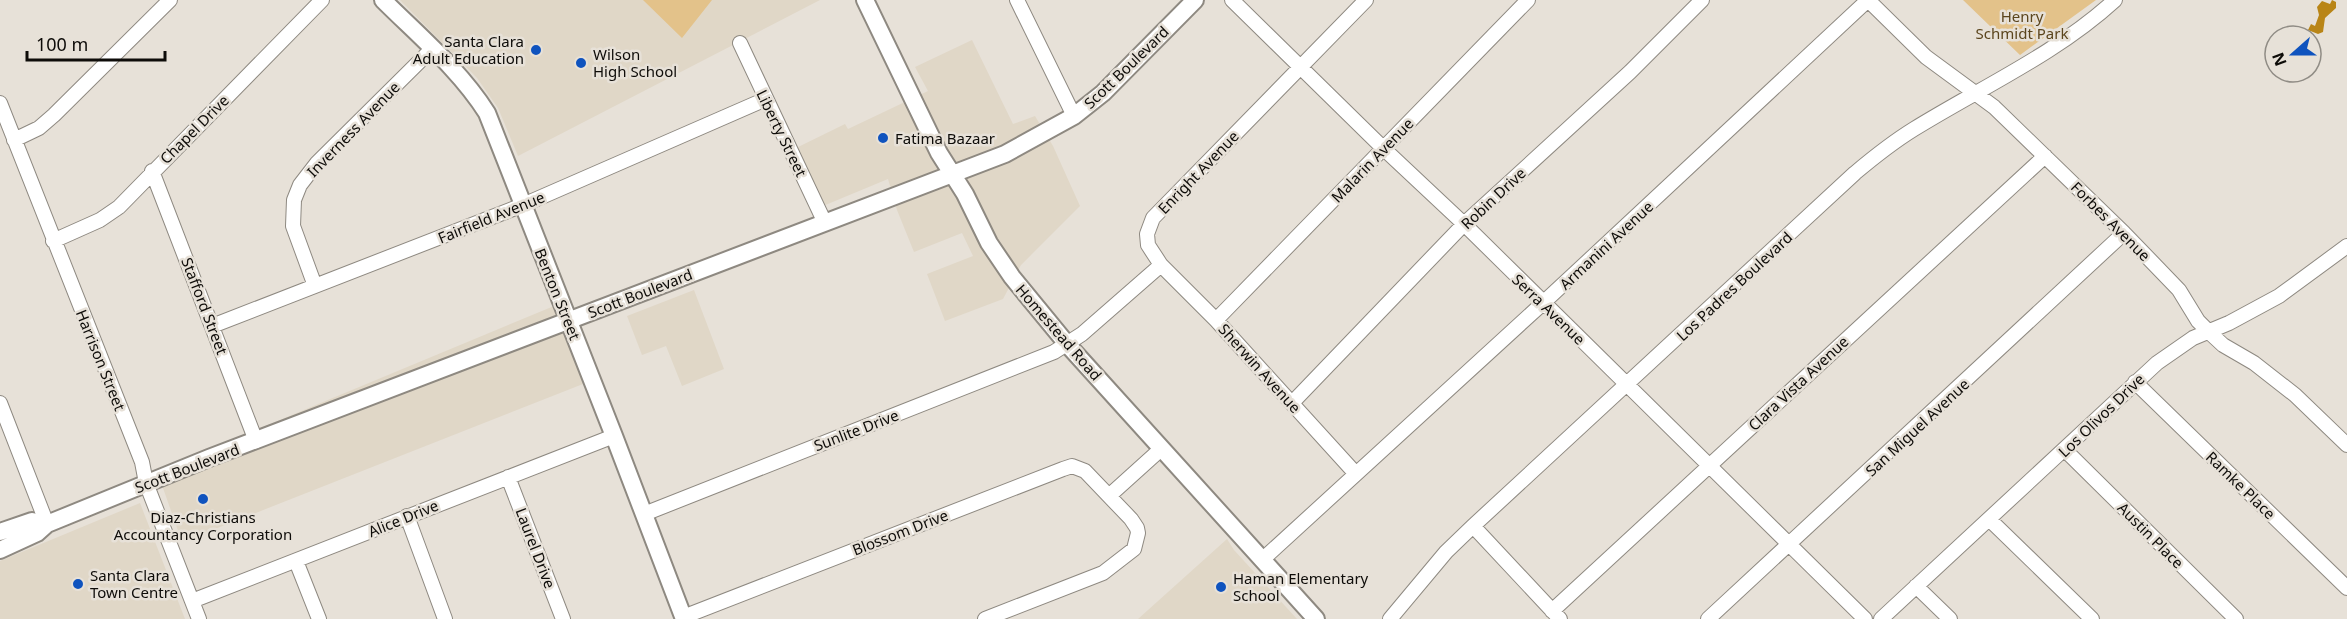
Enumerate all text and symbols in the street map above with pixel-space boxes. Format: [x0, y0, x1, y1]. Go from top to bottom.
park label: Henry Schmidt Park [1976, 6, 2068, 43]
street label: Scott Boulevard [1079, 21, 1173, 113]
scale bar [27, 24, 165, 62]
north arrow [2263, 24, 2323, 84]
place label: Santa Clara Adult Education [413, 31, 524, 68]
text: 100 m [36, 32, 88, 56]
marker: Santa Clara Adult Education [529, 43, 543, 57]
place label: Wilson High School [593, 44, 677, 81]
text: N [2266, 49, 2292, 69]
marker: Wilson High School [574, 56, 588, 70]
street label: Inverness Avenue [302, 77, 404, 181]
street label: Liberty Street [752, 86, 812, 180]
street label: Chapel Drive [155, 90, 233, 168]
street label: Malarin Avenue [1327, 113, 1417, 207]
street label: Enright Avenue [1153, 126, 1243, 218]
place label: Fatima Bazaar [895, 128, 995, 148]
marker: Fatima Bazaar [876, 131, 890, 145]
street label: Robin Drive [1456, 163, 1530, 233]
street label: Forbes Avenue [2067, 177, 2155, 265]
street label: Fairfield Avenue [435, 186, 547, 248]
street label: Armanini Avenue [1555, 196, 1657, 294]
street label: Los Padres Boulevard [1672, 227, 1796, 345]
street label: Benton Street [531, 245, 586, 343]
street label: Stafford Street [177, 255, 233, 358]
street label: Scott Boulevard [585, 264, 695, 322]
street label: Serra Avenue [1508, 269, 1590, 349]
street label: Homestead Road [1012, 280, 1106, 384]
street label: Harrison Street [72, 307, 131, 414]
street label: Sherwin Avenue [1215, 319, 1305, 417]
street label: Clara Vista Avenue [1743, 331, 1853, 435]
street label: Los Olivos Drive [2054, 369, 2148, 461]
street label: San Miguel Avenue [1861, 374, 1973, 480]
street label: Sunlite Drive [811, 405, 901, 455]
street label: Scott Boulevard [132, 439, 242, 497]
street label: Ramke Place [2202, 447, 2280, 523]
marker: Diaz-Christians Accountancy Corporation [196, 492, 210, 506]
street label: Alice Drive [365, 495, 441, 541]
street label: Austin Place [2114, 498, 2188, 572]
street label: Laurel Drive [511, 505, 561, 591]
street label: Blossom Drive [849, 505, 951, 559]
place label: Diaz-Christians Accountancy Corporation [114, 507, 292, 544]
place label: Santa Clara Town Centre [90, 565, 178, 602]
place label: Haman Elementary School [1233, 568, 1369, 605]
marker: Santa Clara Town Centre [71, 577, 85, 591]
marker: Haman Elementary School [1214, 580, 1228, 594]

